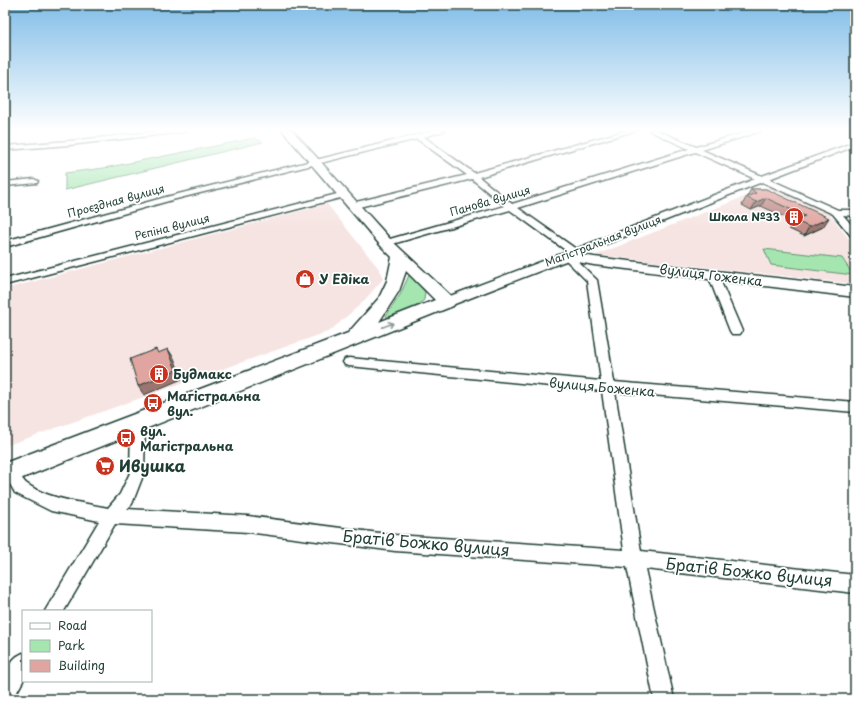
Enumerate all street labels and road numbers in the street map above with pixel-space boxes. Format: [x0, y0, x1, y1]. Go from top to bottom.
street label: Проєздная вулиця [65, 179, 166, 222]
street label: Панова вулиця [448, 181, 532, 220]
street label: Рєпіна вулиця [133, 209, 211, 244]
street label: Магістральная вулиця [542, 210, 663, 271]
street label: вулиця Гоженка [659, 259, 764, 290]
street label: вулиця Боженка [548, 372, 657, 401]
street label: Братів Божко вулиця [341, 523, 511, 561]
street label: Братів Божко вулиця [664, 550, 834, 592]

